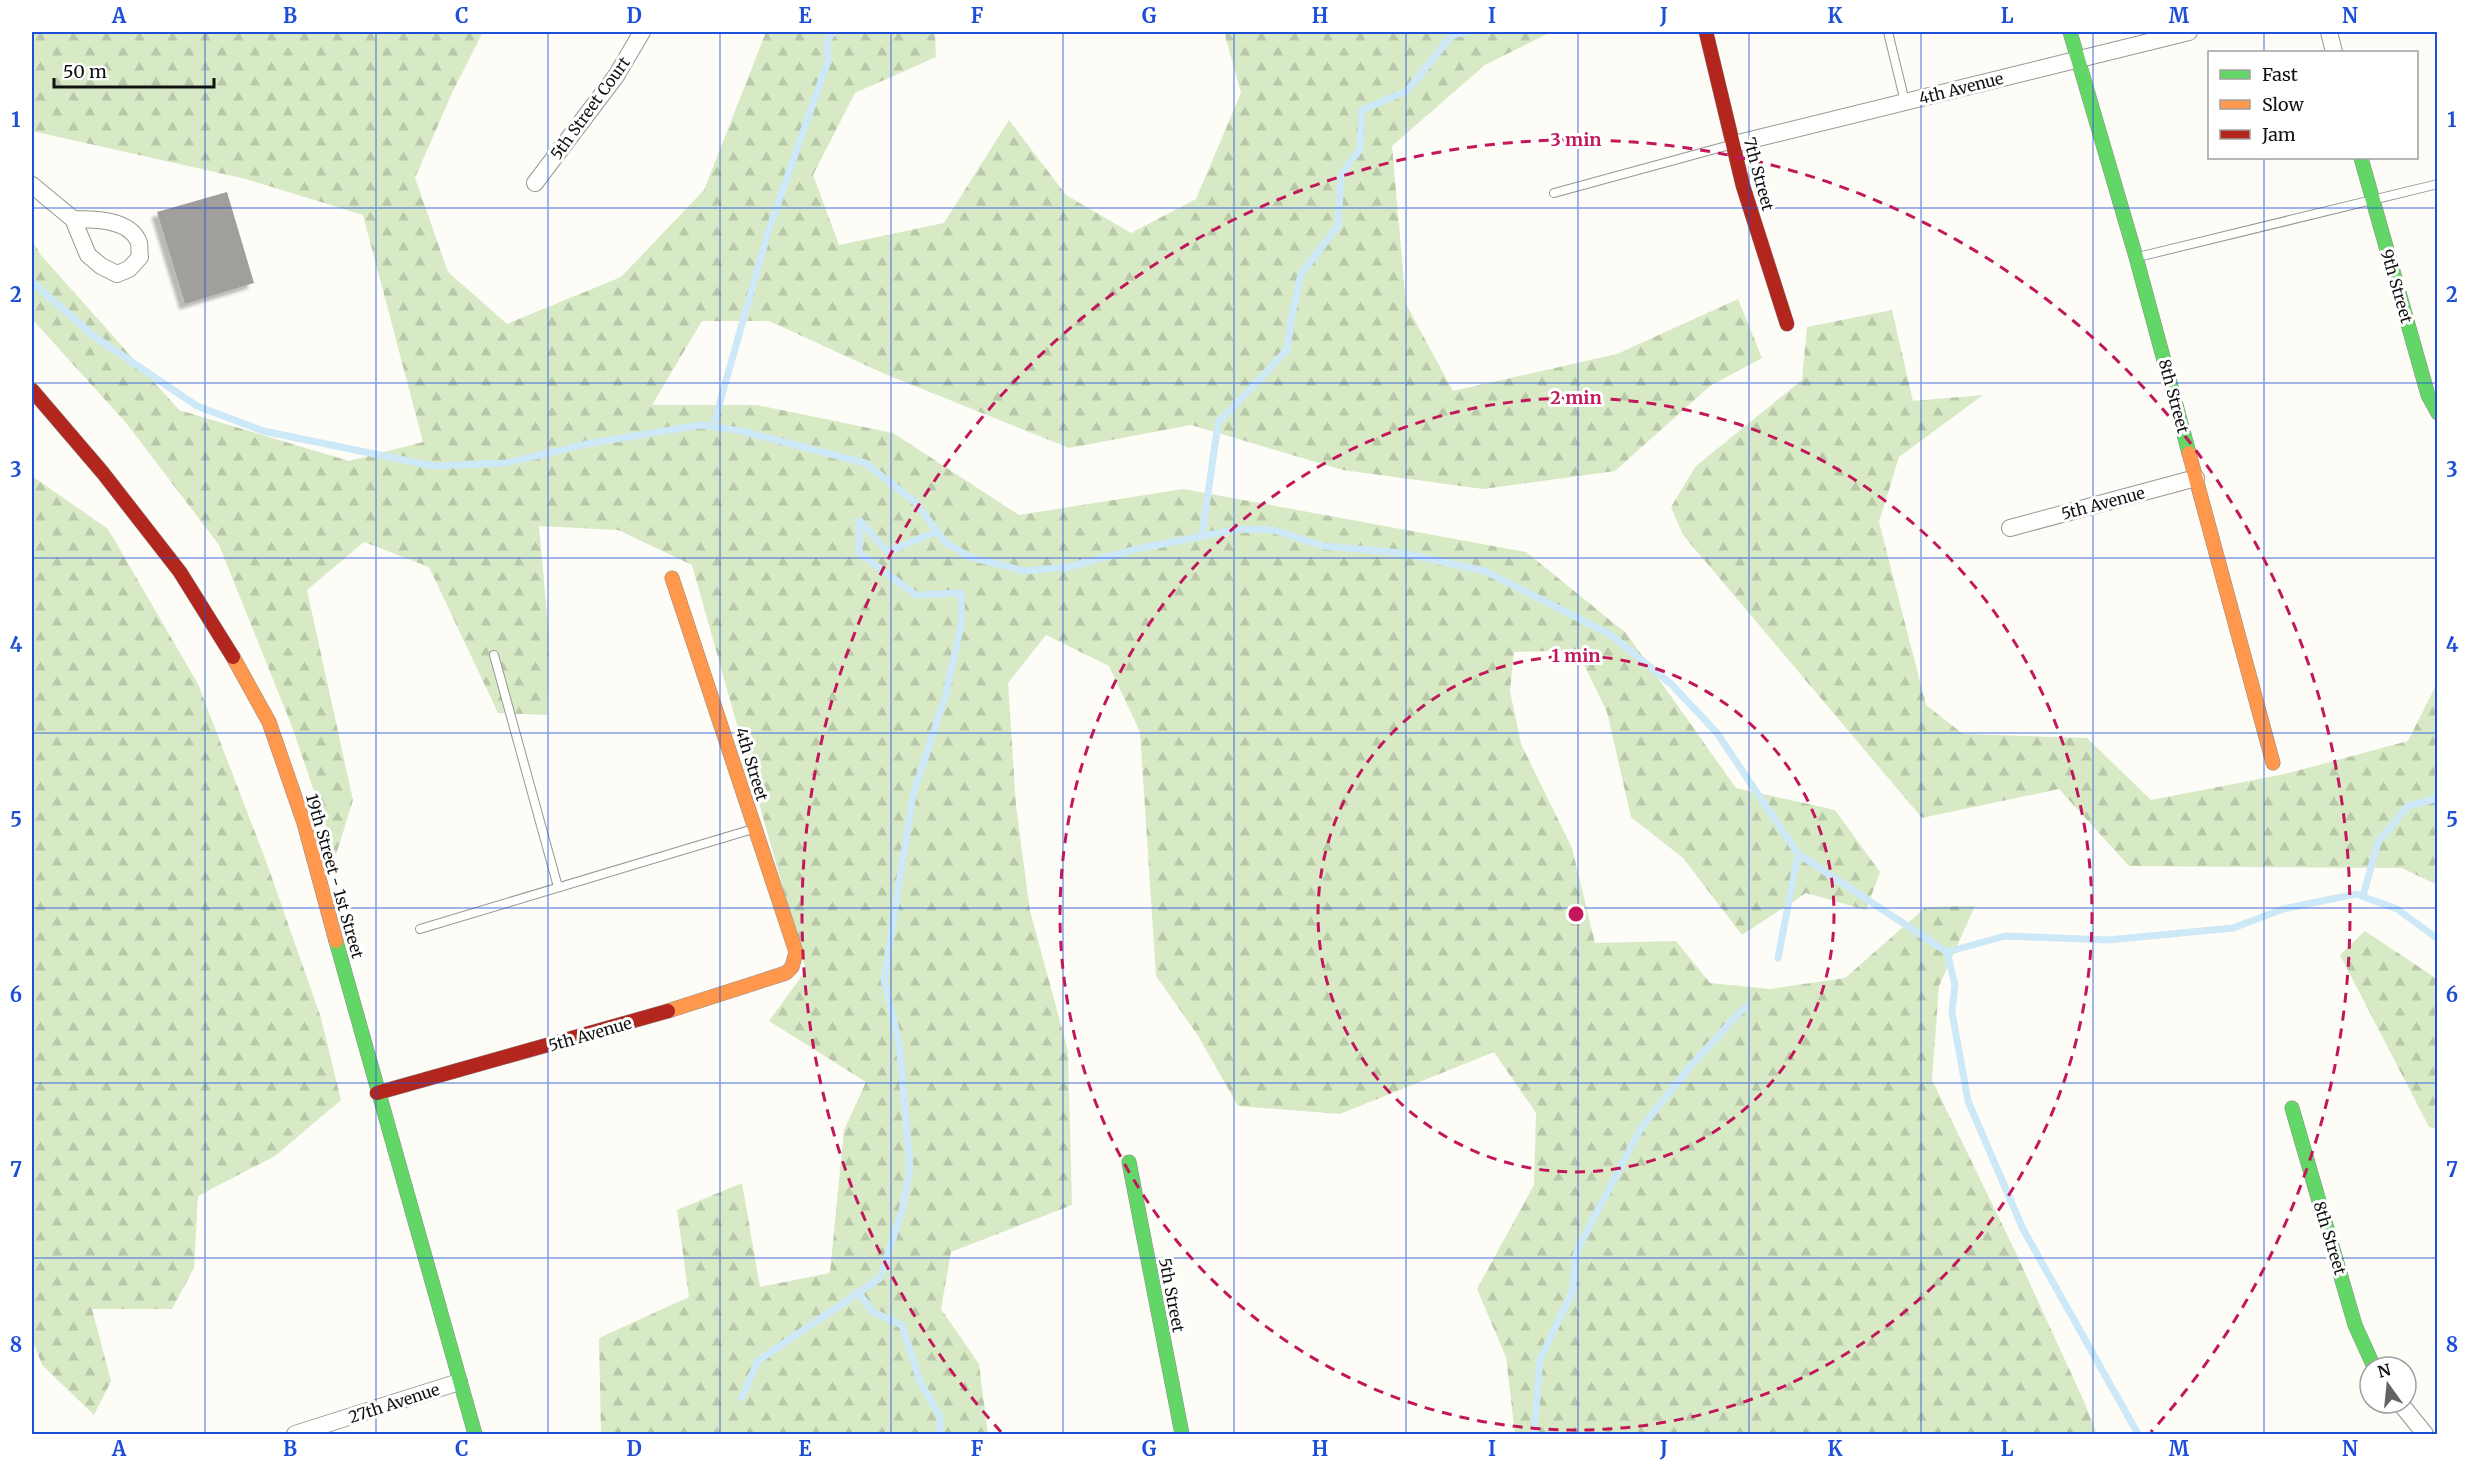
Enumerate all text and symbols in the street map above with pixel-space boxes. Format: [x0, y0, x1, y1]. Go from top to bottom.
text: A [111, 3, 127, 28]
text: B [283, 3, 297, 28]
text: C [455, 3, 469, 28]
text: D [626, 3, 642, 28]
text: E [798, 3, 812, 28]
text: F [971, 3, 984, 28]
text: G [1142, 3, 1157, 28]
text: H [1312, 3, 1328, 28]
text: I [1488, 3, 1496, 28]
text: J [1659, 3, 1668, 28]
text: K [1828, 3, 1843, 28]
text: L [2001, 3, 2014, 28]
text: M [2169, 3, 2190, 28]
text: N [2342, 3, 2358, 28]
scale bar [54, 51, 214, 89]
legend [2208, 51, 2418, 159]
street label: 5th Street Court [546, 52, 634, 163]
text: 50 m [63, 60, 107, 83]
text: Fast [2262, 63, 2298, 86]
street label: 4th Avenue [1917, 68, 2005, 108]
text: Slow [2262, 93, 2305, 116]
text: 1 [11, 107, 21, 132]
text: 1 [2447, 107, 2457, 132]
text: Jam [2261, 123, 2296, 146]
text: 3 min [1551, 128, 1601, 151]
street label: 7th Street [1740, 135, 1779, 214]
street label: 9th Street [2377, 247, 2417, 326]
text: 2 [10, 282, 22, 307]
text: 2 [2446, 282, 2458, 307]
street label: 8th Street [2155, 357, 2194, 436]
text: 2 min [1550, 386, 1602, 409]
text: 3 [10, 457, 22, 482]
text: 3 [2446, 457, 2458, 482]
street label: 5th Avenue [2059, 482, 2147, 524]
text: 4 [10, 632, 23, 657]
text: 4 [2446, 632, 2459, 657]
text: 1 min [1551, 644, 1601, 667]
street label: 4th Street [731, 725, 773, 804]
street label: 19th Street - 1st Street [302, 791, 368, 961]
text: 5 [10, 807, 22, 832]
text: 5 [2446, 807, 2458, 832]
centre of rings [1566, 904, 1586, 924]
text: 6 [10, 982, 22, 1007]
text: 6 [2446, 982, 2458, 1007]
street label: 5th Avenue [546, 1013, 634, 1055]
text: 7 [10, 1157, 22, 1182]
text: 7 [2446, 1157, 2458, 1182]
street label: 8th Street [2309, 1199, 2351, 1278]
street label: 5th Street [1155, 1256, 1189, 1335]
text: 8 [10, 1332, 22, 1357]
text: 8 [2446, 1332, 2458, 1357]
north arrow [2358, 1355, 2418, 1415]
text: N [2375, 1359, 2393, 1382]
street label: 27th Avenue [346, 1379, 442, 1427]
text: A [111, 1436, 127, 1461]
text: B [283, 1436, 297, 1461]
text: C [455, 1436, 469, 1461]
text: D [626, 1436, 642, 1461]
text: E [798, 1436, 812, 1461]
text: F [971, 1436, 984, 1461]
text: G [1142, 1436, 1157, 1461]
text: H [1312, 1436, 1328, 1461]
text: I [1488, 1436, 1496, 1461]
text: J [1659, 1436, 1668, 1461]
text: K [1828, 1436, 1843, 1461]
text: L [2001, 1436, 2014, 1461]
text: M [2169, 1436, 2190, 1461]
text: N [2342, 1436, 2358, 1461]

